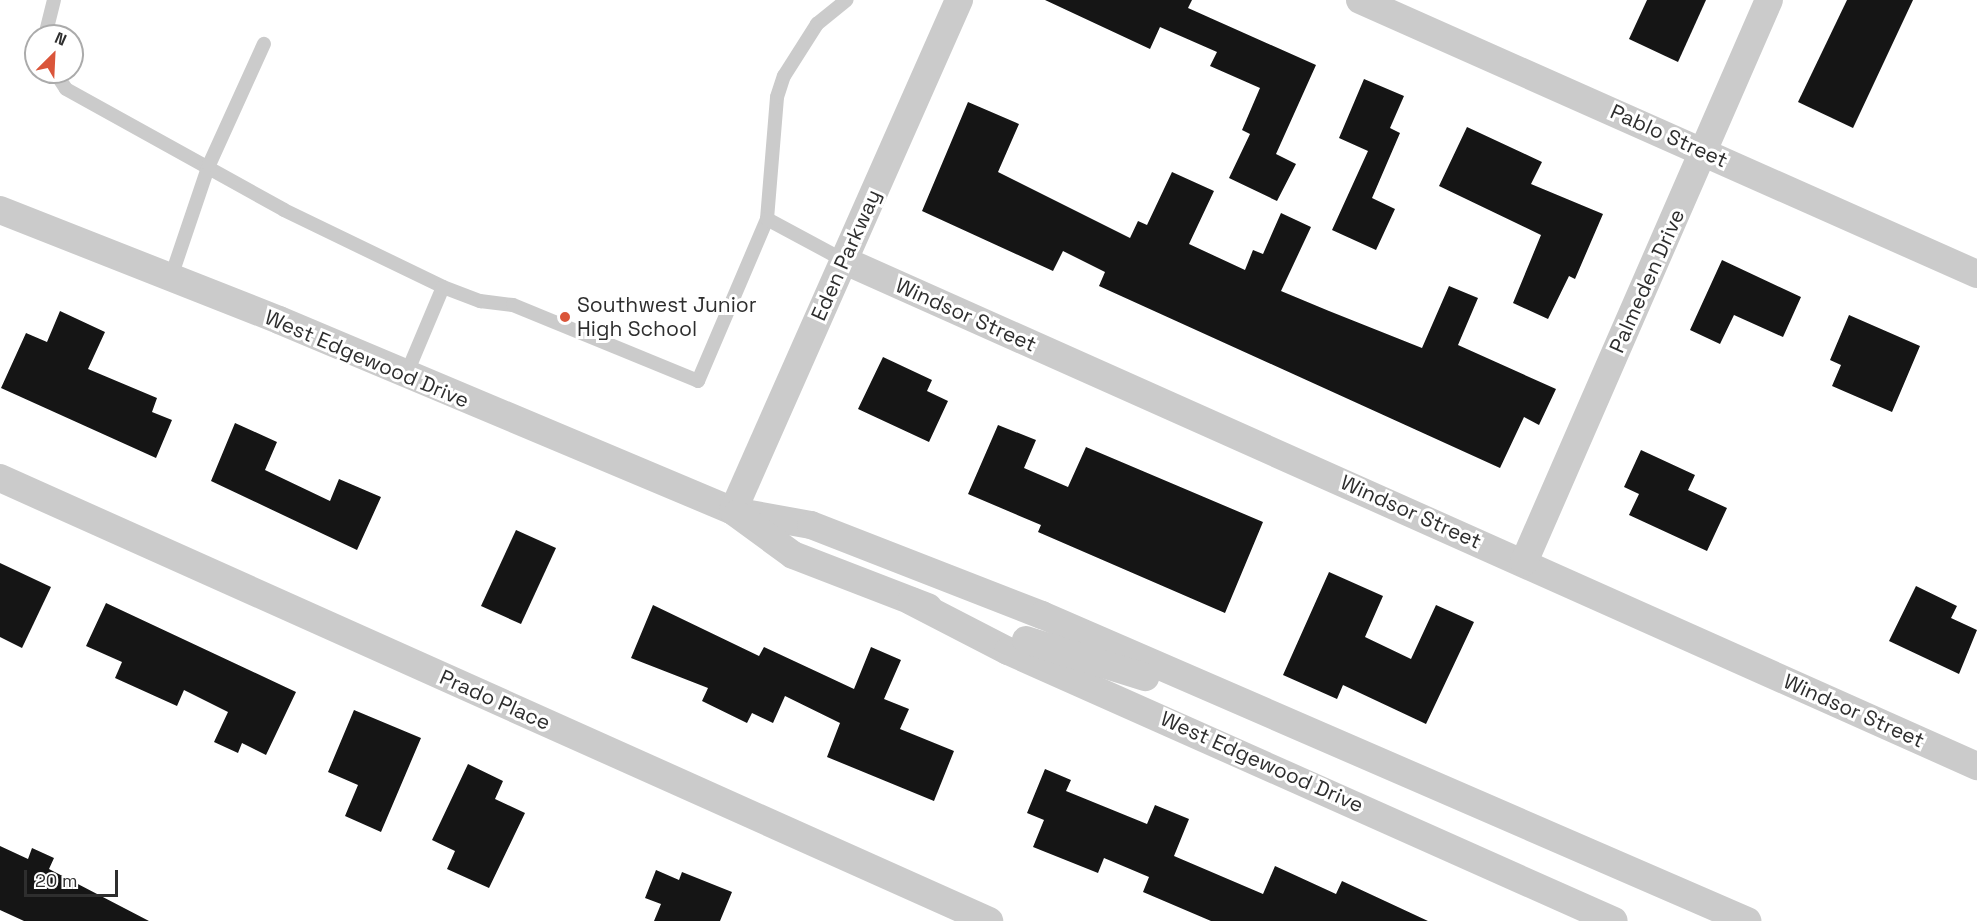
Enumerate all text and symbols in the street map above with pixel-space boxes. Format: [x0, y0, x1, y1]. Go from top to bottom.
north arrow [24, 24, 84, 84]
text: N [52, 27, 70, 51]
street label: Pablo Street [1606, 99, 1732, 173]
street label: Eden Parkway [806, 185, 886, 325]
street label: Palmeden Drive [1604, 205, 1690, 357]
street label: Windsor Street [892, 273, 1040, 357]
place label: Southwest Junior High School [577, 292, 757, 342]
street label: West Edgewood Drive [261, 305, 473, 413]
marker: Southwest Junior High School [558, 310, 572, 324]
street label: Windsor Street [1337, 470, 1485, 554]
street label: Prado Place [436, 664, 554, 736]
street label: Windsor Street [1780, 669, 1928, 753]
street label: West Edgewood Drive [1157, 706, 1367, 818]
scale bar [27, 858, 122, 896]
text: 20 m [35, 869, 78, 892]

